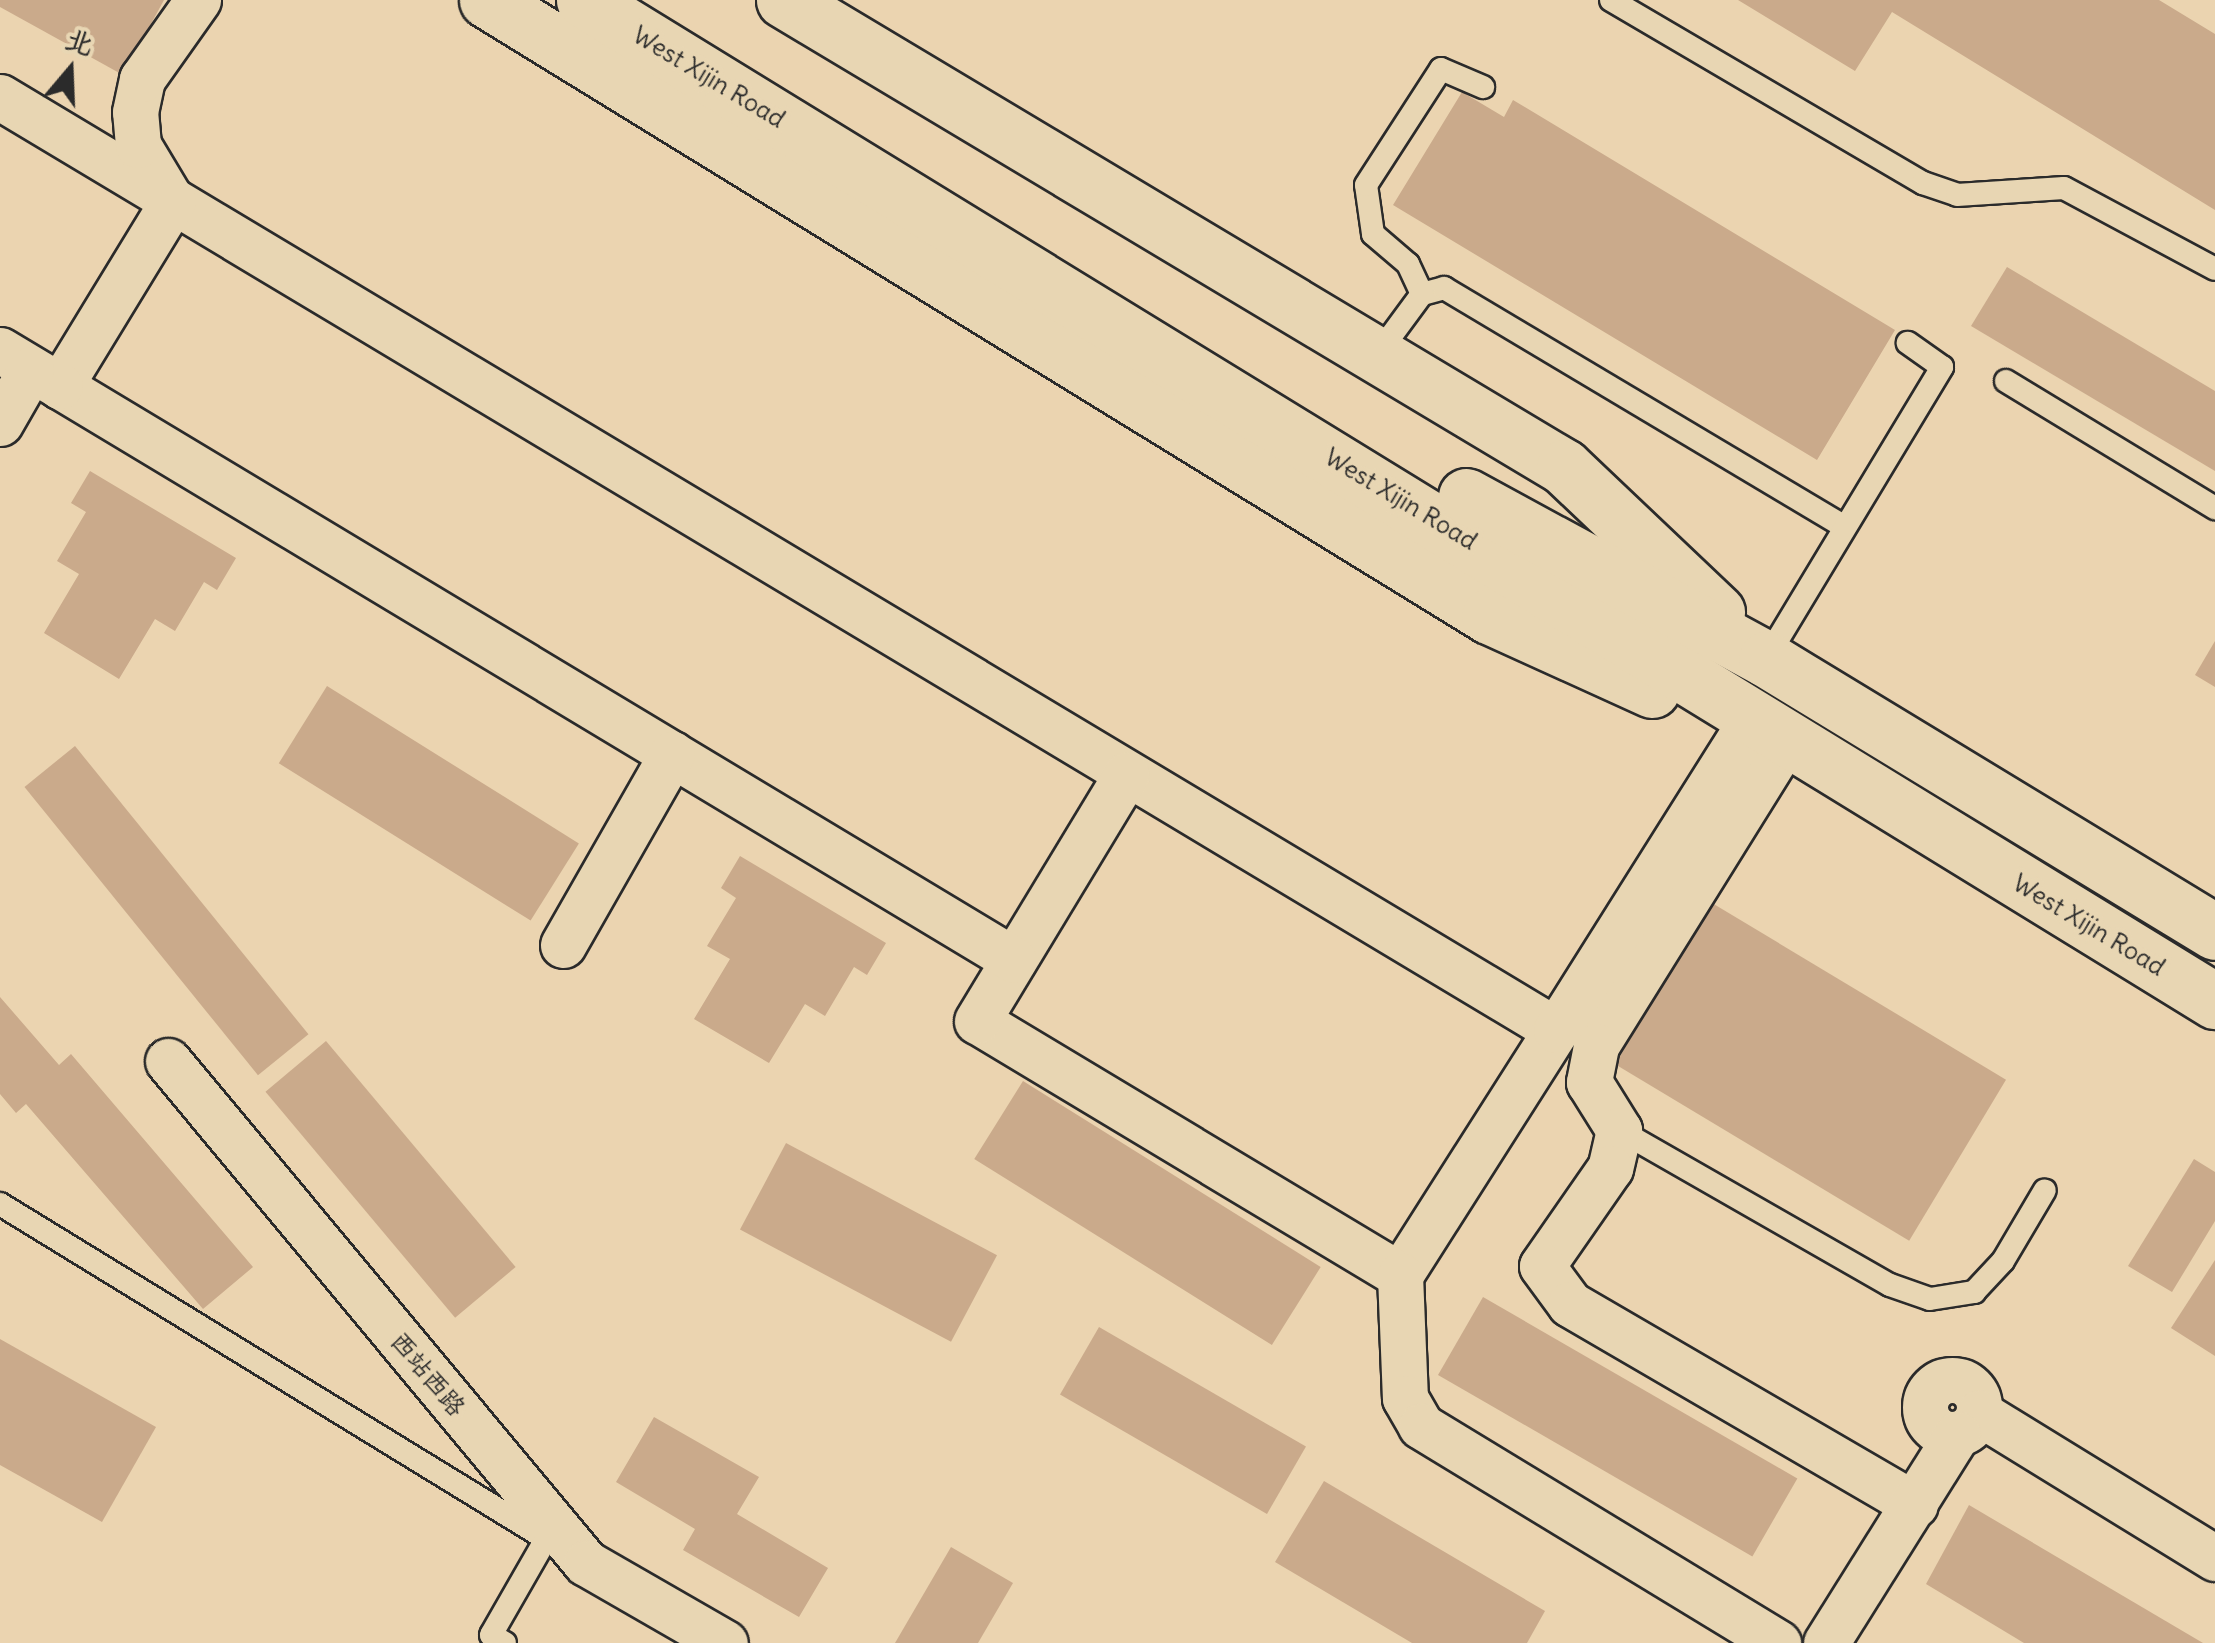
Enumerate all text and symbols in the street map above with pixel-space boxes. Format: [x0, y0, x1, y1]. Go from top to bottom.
north arrow [20, 20, 120, 120]
text: 北 [61, 20, 99, 63]
street label: West Xijin Road [627, 20, 791, 134]
street label: West Xijin Road [1319, 442, 1483, 556]
street label: West Xijin Road [2007, 868, 2171, 982]
street label: 西站西路 [384, 1326, 472, 1422]

